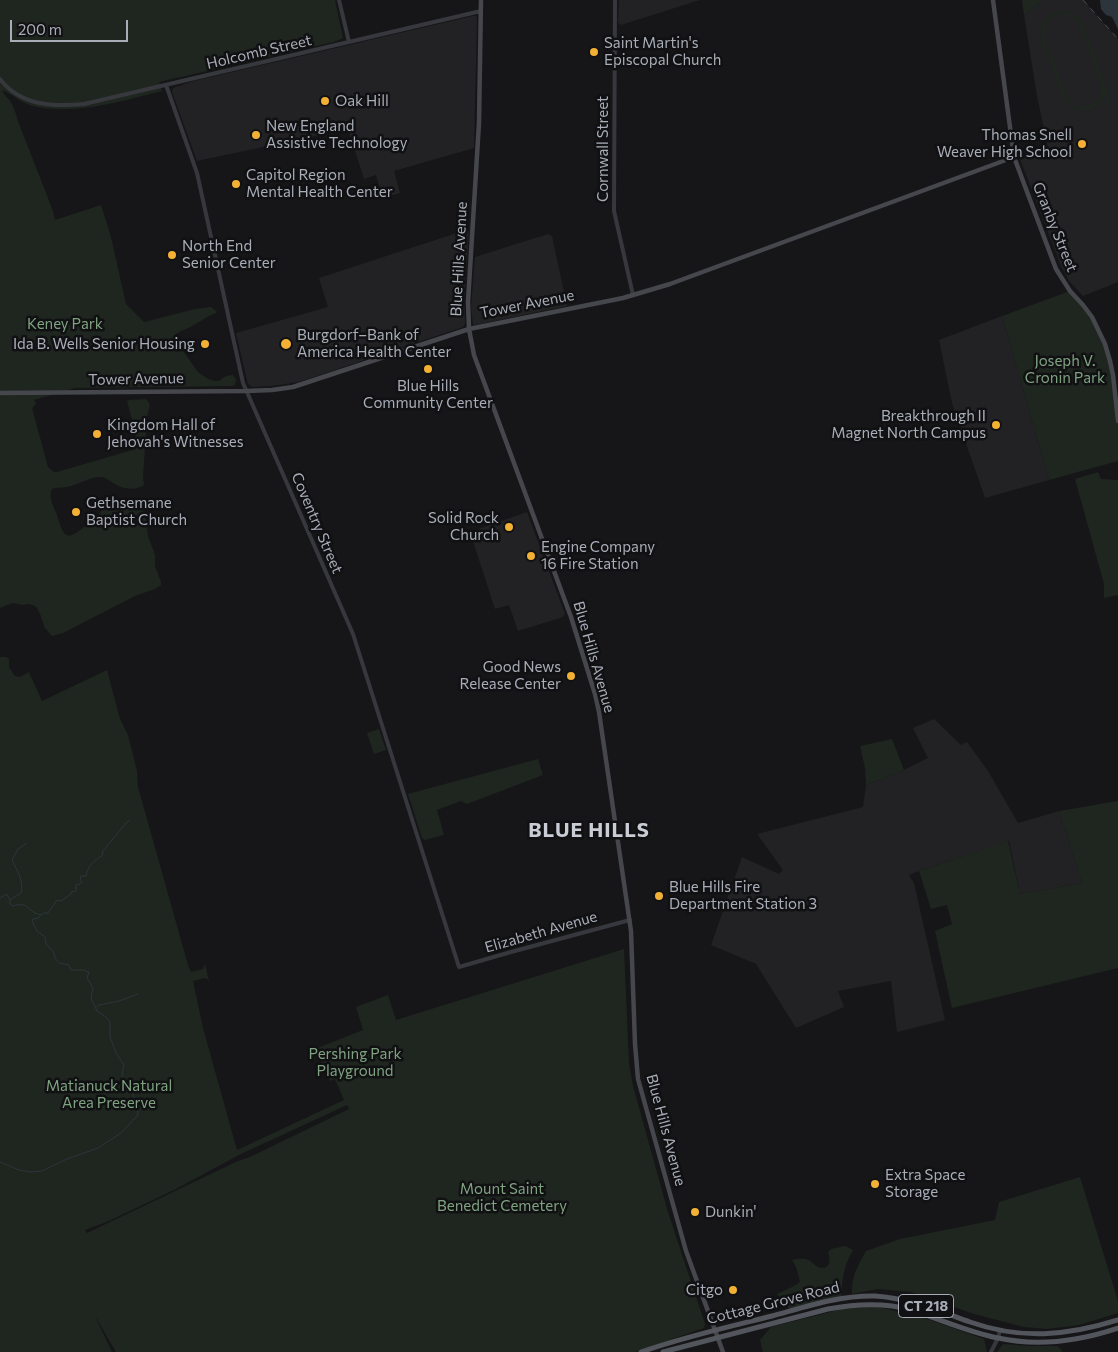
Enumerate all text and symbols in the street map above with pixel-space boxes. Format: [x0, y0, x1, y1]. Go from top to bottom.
scale bar [12, 10, 130, 42]
text: 200 m [18, 20, 62, 38]
street label: Holcomb Street [205, 31, 313, 73]
place label: Saint Martin's Episcopal Church [604, 34, 721, 69]
marker: Saint Martin's Episcopal Church [588, 46, 600, 58]
place label: Oak Hill [335, 92, 389, 110]
marker: Oak Hill [319, 95, 331, 107]
street label: Cornwall Street [594, 96, 612, 202]
place label: New England Assistive Technology [266, 117, 407, 152]
place label: Thomas Snell Weaver High School [937, 126, 1072, 161]
marker: New England Assistive Technology [250, 129, 262, 141]
marker: Thomas Snell Weaver High School [1076, 138, 1088, 150]
place label: Capitol Region Mental Health Center [246, 166, 393, 201]
marker: Capitol Region Mental Health Center [230, 178, 242, 190]
street label: Granby Street [1029, 180, 1081, 274]
street label: Blue Hills Avenue [447, 201, 471, 317]
place label: North End Senior Center [182, 237, 276, 272]
marker: North End Senior Center [166, 249, 178, 261]
street label: Tower Avenue [478, 286, 576, 322]
park label: Keney Park [27, 315, 103, 333]
place label: Burgdorf–Bank of America Health Center [297, 326, 451, 361]
place label: Ida B. Wells Senior Housing [13, 335, 195, 353]
marker: Burgdorf–Bank of America Health Center [279, 337, 293, 351]
marker: Ida B. Wells Senior Housing [199, 338, 211, 350]
park label: Joseph V. Cronin Park [1025, 352, 1105, 387]
marker: Blue Hills Community Center [422, 363, 434, 375]
street label: Tower Avenue [88, 369, 184, 389]
place label: Blue Hills Community Center [363, 377, 493, 412]
place label: Breakthrough II Magnet North Campus [831, 407, 986, 442]
place label: Kingdom Hall of Jehovah's Witnesses [107, 416, 243, 451]
marker: Breakthrough II Magnet North Campus [990, 419, 1002, 431]
marker: Kingdom Hall of Jehovah's Witnesses [91, 428, 103, 440]
street label: Coventry Street [288, 470, 346, 576]
place label: Gethsemane Baptist Church [86, 494, 187, 529]
marker: Gethsemane Baptist Church [70, 506, 82, 518]
place label: Solid Rock Church [428, 509, 499, 544]
marker: Solid Rock Church [503, 521, 515, 533]
place label: Engine Company 16 Fire Station [541, 538, 655, 573]
marker: Engine Company 16 Fire Station [525, 550, 537, 562]
street label: Blue Hills Avenue [569, 599, 619, 715]
place label: Good News Release Center [460, 658, 561, 693]
marker: Good News Release Center [565, 670, 577, 682]
district label: BLUE HILLS [527, 818, 651, 842]
place label: Blue Hills Fire Department Station 3 [669, 878, 817, 913]
marker: Blue Hills Fire Department Station 3 [653, 890, 665, 902]
street label: Elizabeth Avenue [483, 907, 599, 957]
park label: Pershing Park Playground [308, 1045, 402, 1080]
street label: Blue Hills Avenue [642, 1072, 690, 1188]
park label: Matianuck Natural Area Preserve [46, 1077, 172, 1112]
place label: Extra Space Storage [885, 1166, 965, 1201]
marker: Extra Space Storage [869, 1178, 881, 1190]
park label: Mount Saint Benedict Cemetery [437, 1180, 567, 1215]
place label: Dunkin' [705, 1203, 757, 1221]
marker: Dunkin' [689, 1206, 701, 1218]
street label: Cottage Grove Road [704, 1278, 842, 1328]
place label: Citgo [686, 1281, 723, 1299]
marker: Citgo [727, 1284, 739, 1296]
road number: CT 218 [898, 1294, 954, 1318]

